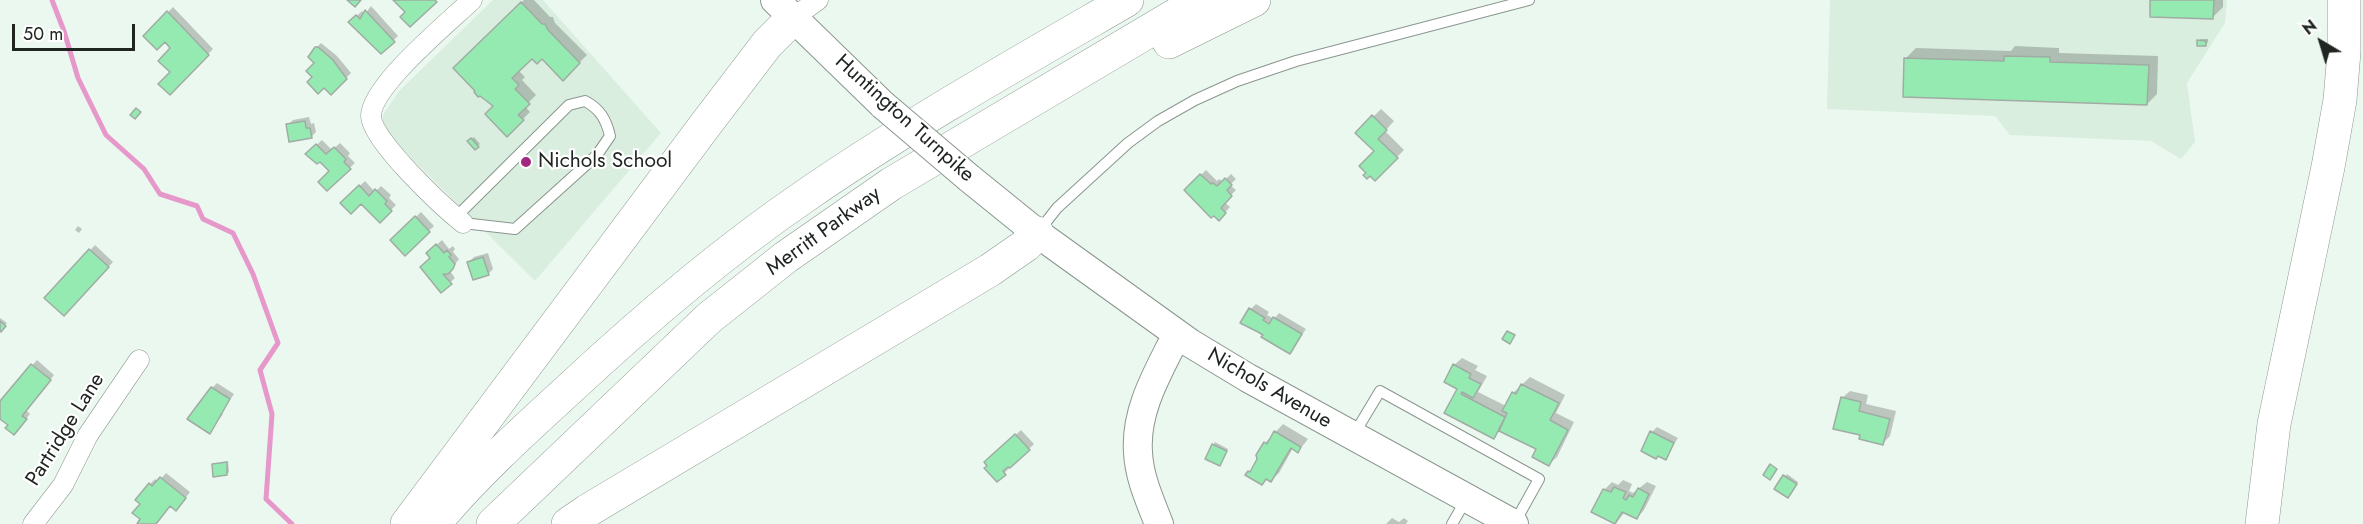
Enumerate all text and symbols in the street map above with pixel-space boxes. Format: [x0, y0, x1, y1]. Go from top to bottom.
scale bar [15, 12, 138, 50]
north arrow [2291, 12, 2351, 72]
text: N [2298, 14, 2322, 40]
text: 50 m [23, 21, 63, 47]
street label: Huntington Turnpike [829, 50, 979, 188]
place label: Nichols School [538, 149, 672, 175]
marker: Nichols School [519, 155, 533, 169]
street label: Merritt Parkway [762, 182, 886, 282]
street label: Nichols Avenue [1202, 343, 1336, 435]
street label: Partridge Lane [21, 369, 111, 491]

